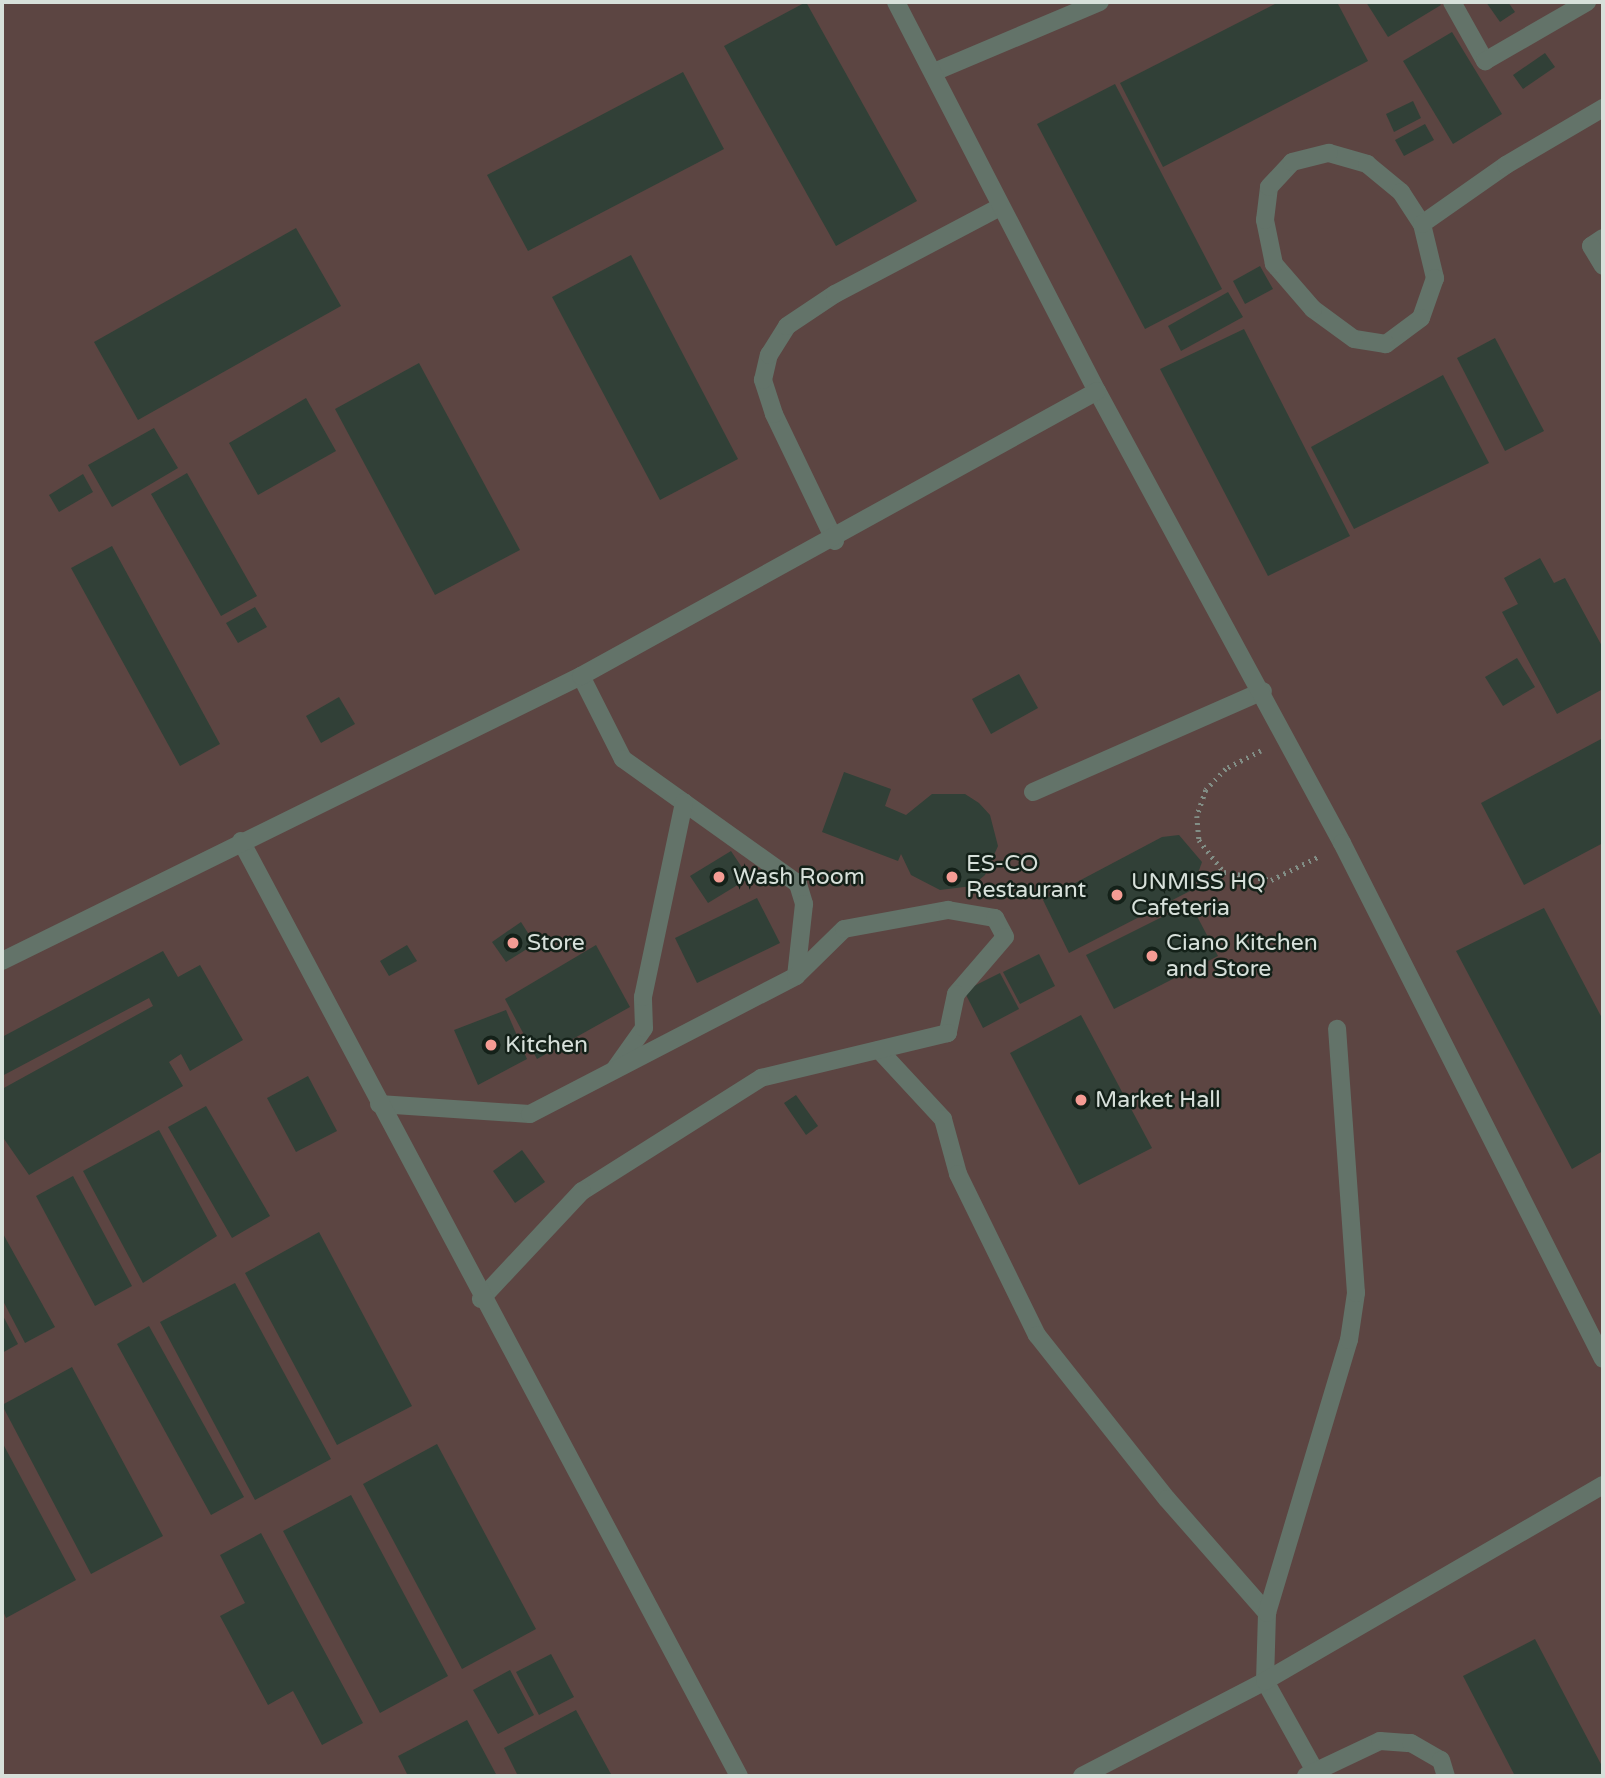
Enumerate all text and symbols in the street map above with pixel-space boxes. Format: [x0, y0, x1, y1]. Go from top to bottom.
place label: ES-CO Restaurant [966, 850, 1086, 904]
place label: Wash Room [733, 863, 865, 891]
place label: UNMISS HQ Cafeteria [1131, 868, 1266, 922]
marker: Wash Room [711, 869, 727, 885]
marker: ES-CO Restaurant [944, 869, 960, 885]
marker: UNMISS HQ Cafeteria [1109, 887, 1125, 903]
place label: Store [527, 929, 585, 957]
place label: Ciano Kitchen and Store [1166, 929, 1318, 983]
marker: Store [505, 935, 521, 951]
marker: Ciano Kitchen and Store [1144, 948, 1160, 964]
place label: Kitchen [505, 1031, 588, 1059]
marker: Kitchen [483, 1037, 499, 1053]
place label: Market Hall [1095, 1086, 1221, 1114]
marker: Market Hall [1073, 1092, 1089, 1108]

